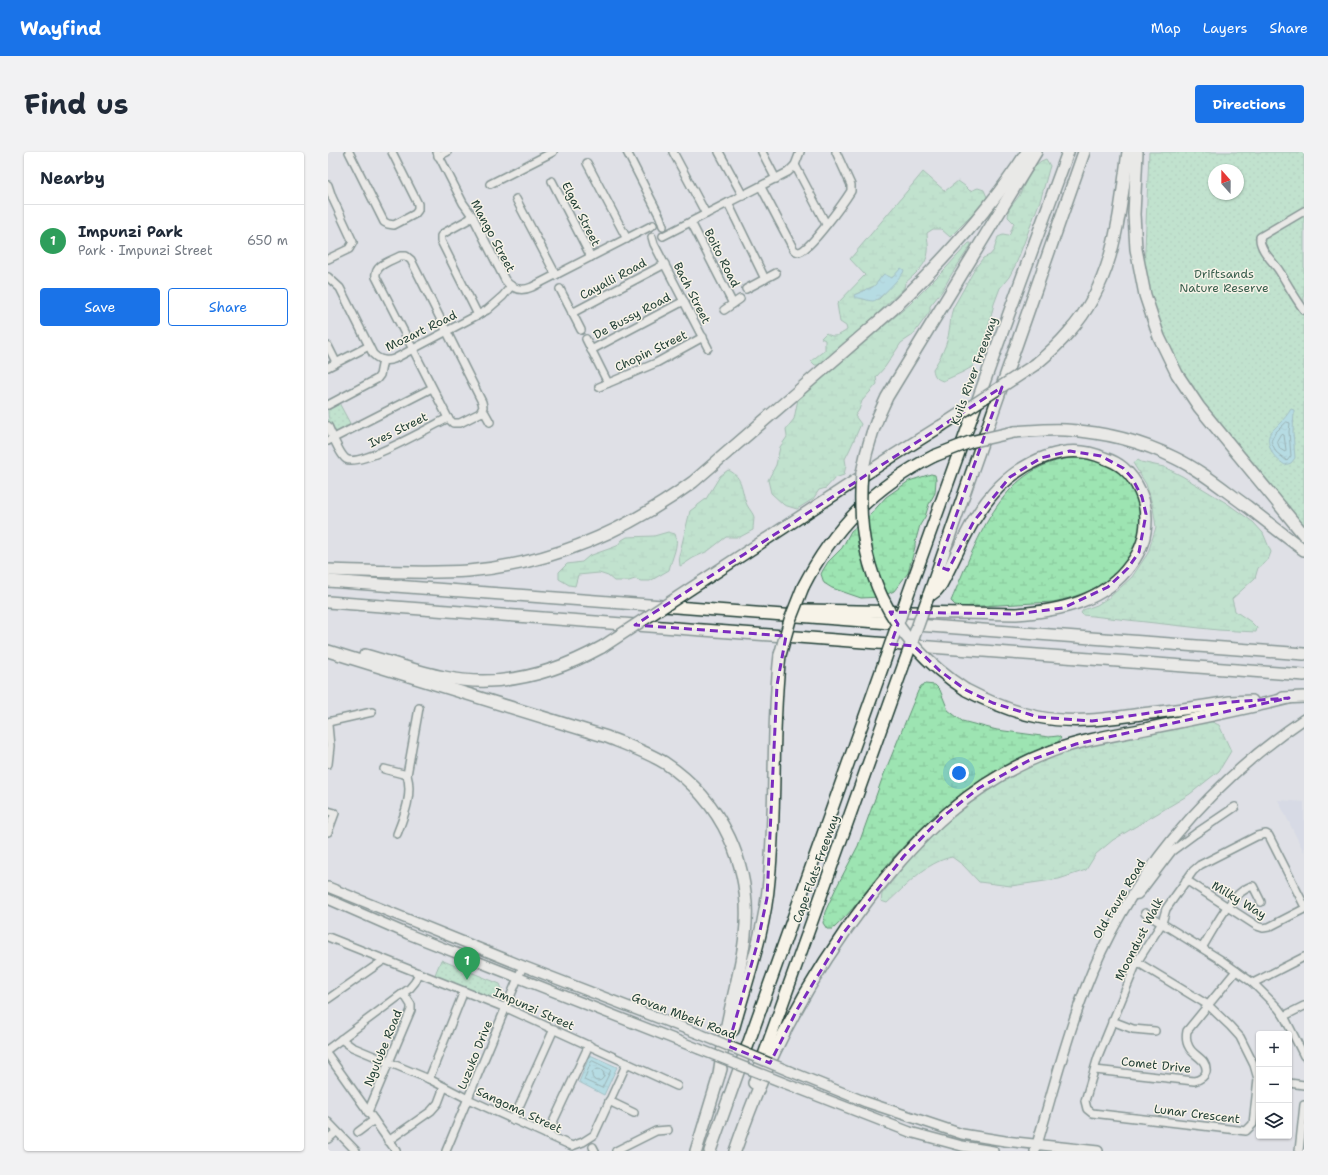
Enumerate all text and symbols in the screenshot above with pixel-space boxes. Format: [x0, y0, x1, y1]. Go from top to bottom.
text: Wayfind [20, 16, 101, 41]
text: Map [1151, 19, 1181, 37]
text: Layers [1203, 19, 1247, 37]
text: Share [1269, 19, 1308, 37]
text: Find us [24, 85, 129, 123]
button: Directions [1195, 85, 1304, 123]
north arrow [1208, 164, 1244, 200]
text: Nearby [40, 167, 105, 189]
street label: Elgar Street [558, 179, 604, 249]
street label: Mango Street [467, 197, 519, 275]
text: Impunzi Park [78, 222, 183, 242]
street label: Boito Road [700, 226, 744, 290]
text: 1 [50, 232, 56, 249]
text: 650 m [247, 232, 288, 249]
text: Park · Impunzi Street [78, 242, 213, 259]
street label: Cayalli Road [577, 255, 650, 303]
street label: Bach Street [670, 259, 714, 327]
park label: Driftsands Nature Reserve [1179, 266, 1269, 296]
button: Save [40, 288, 160, 326]
button: Share [168, 288, 288, 326]
street label: De Bussy Road [591, 289, 674, 343]
street label: Mozart Road [383, 307, 460, 355]
street label: Kuils River Freeway [947, 315, 1001, 427]
street label: Chopin Street [612, 327, 690, 375]
street label: Ives Street [366, 409, 430, 451]
your location [949, 763, 969, 783]
street label: Cape Flats Freeway [789, 813, 843, 925]
street label: Old Faure Road [1089, 856, 1149, 942]
street label: Milky Way [1209, 877, 1269, 923]
street label: Moondust Walk [1111, 894, 1167, 983]
pin: 1 [454, 947, 480, 980]
street label: Impunzi Street [491, 984, 577, 1034]
street label: Govan Mbeki Road [629, 989, 739, 1043]
street label: Ngulube Road [360, 1007, 406, 1089]
street label: Luzuko Drive [454, 1018, 496, 1092]
map controls [1256, 1031, 1292, 1139]
button: + [1256, 1031, 1292, 1067]
street label: Comet Drive [1120, 1053, 1192, 1077]
button: − [1256, 1067, 1292, 1103]
street label: Sangoma Street [474, 1083, 564, 1137]
street label: Lunar Crescent [1153, 1101, 1241, 1127]
button: layers [1256, 1103, 1292, 1139]

